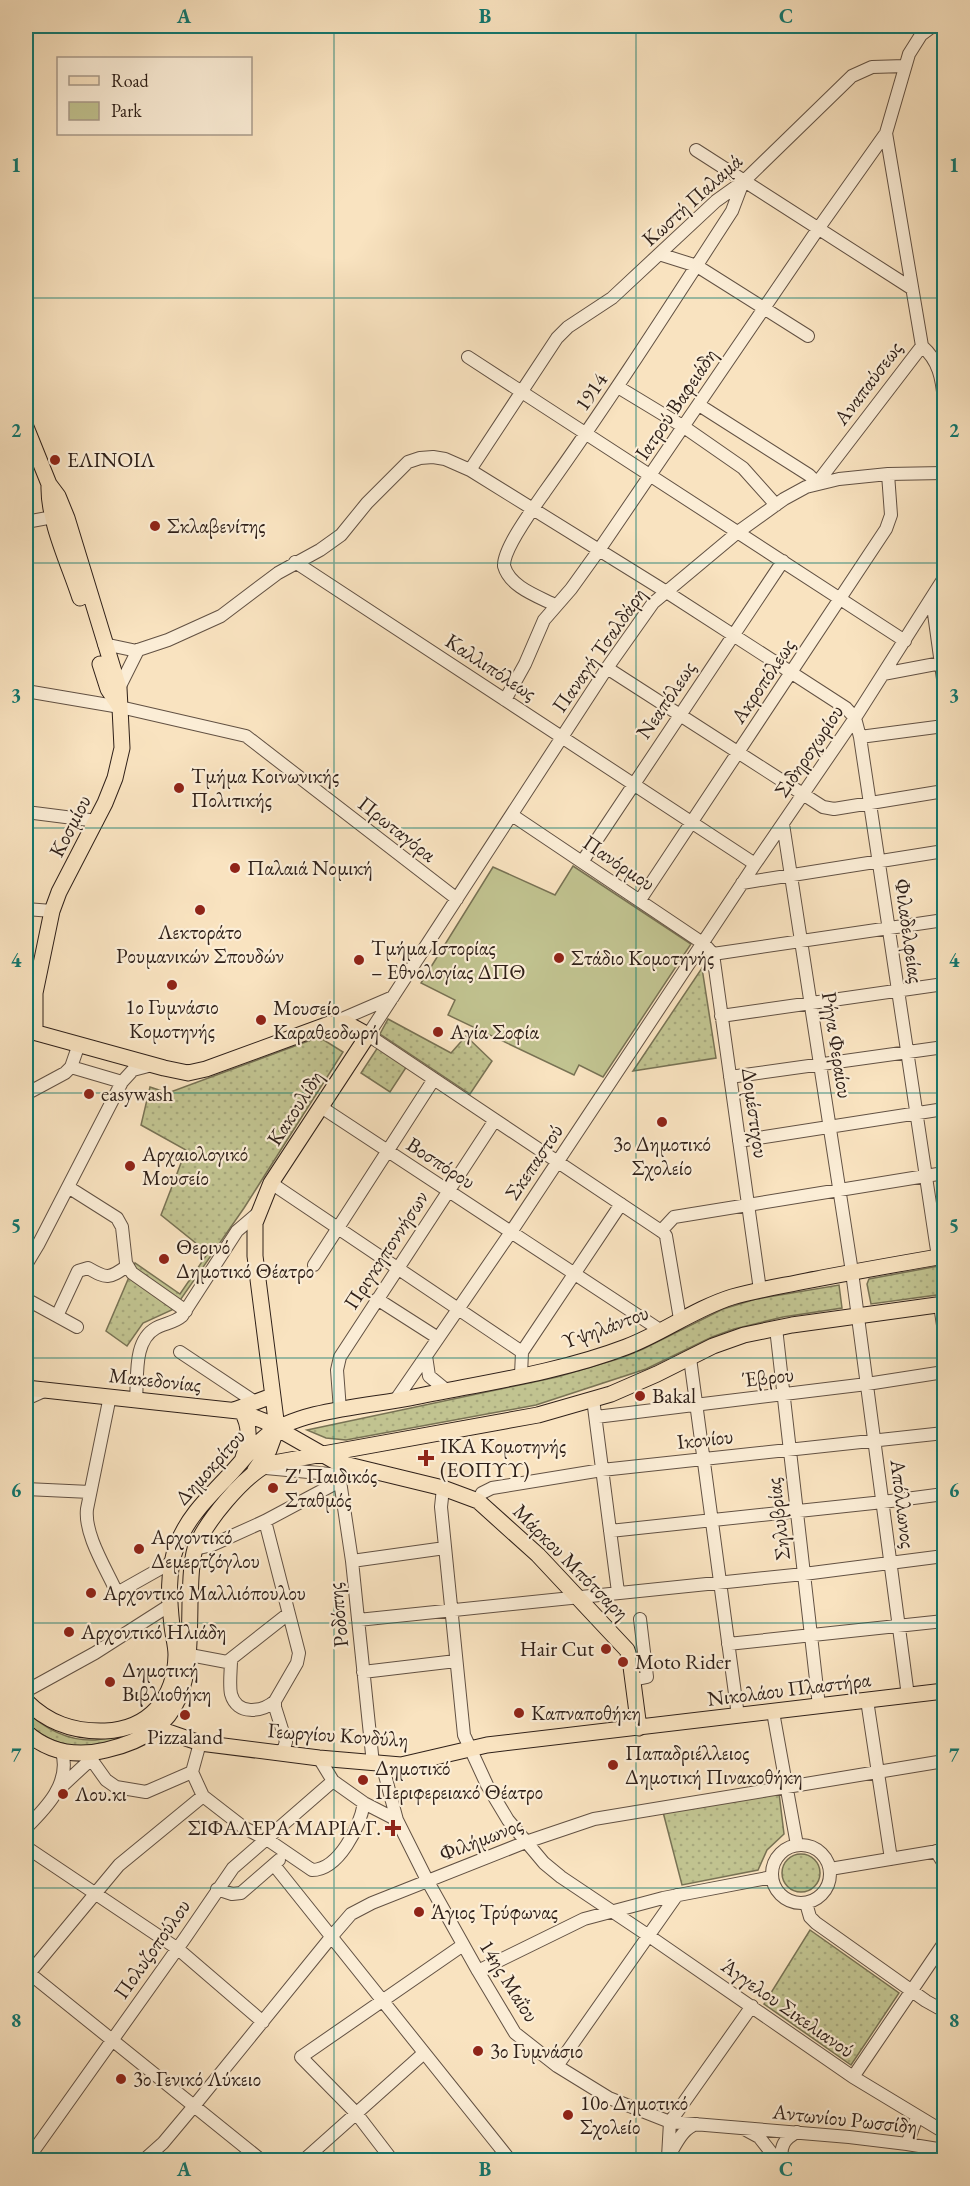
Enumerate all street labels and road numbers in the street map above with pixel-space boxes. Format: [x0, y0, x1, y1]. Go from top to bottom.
street label: Κωστή Παλαμά [636, 147, 748, 252]
street label: Αναπαύσεως [827, 335, 908, 431]
street label: Ιατρού Βαφειάδη [628, 343, 723, 465]
street label: 1914 [568, 367, 614, 416]
street label: Παναγή Τσαλδάρη [546, 582, 652, 717]
street label: Καλλιπόλεως [440, 627, 542, 706]
street label: Ακροπόλεως [724, 633, 801, 729]
street label: Νεαπόλεως [630, 656, 701, 744]
street label: Σιδηροχωρίου [768, 699, 849, 802]
street label: Κοσμίου [42, 790, 97, 862]
street label: Πρωταγόρα [353, 790, 442, 868]
street label: Πανόρμου [578, 829, 661, 897]
street label: Φιλαδελφείας [889, 877, 930, 985]
street label: Ρήγα Φεραίου [816, 990, 859, 1100]
street label: Κακουλίδη [260, 1065, 329, 1150]
street label: Δομέστιχου [736, 1066, 775, 1160]
street label: Σκεπαστού [498, 1118, 569, 1205]
street label: Βοσπόρου [402, 1130, 481, 1195]
street label: Πριγκηποννήσων [337, 1185, 434, 1314]
street label: Υψηλάντου [557, 1298, 652, 1355]
street label: Έβρου [740, 1360, 795, 1393]
street label: Μακεδονίας [108, 1361, 203, 1398]
street label: Ικονίου [675, 1422, 734, 1455]
street label: Δημοκρίτου [168, 1423, 251, 1510]
street label: Απόλλωνος [885, 1457, 922, 1550]
street label: Σηλυβρίας [759, 1476, 796, 1562]
street label: Μάρκου Μπότσαρη [507, 1498, 635, 1626]
street label: Ροδόπης [321, 1581, 354, 1649]
street label: Νικολάου Πλαστήρα [706, 1665, 873, 1712]
street label: Γεωργίου Κονδύλη [267, 1716, 409, 1753]
street label: Φιλήμωνος [435, 1810, 526, 1867]
street label: Πολυζοπούλου [107, 1894, 196, 2004]
street label: 14ης Μαΐου [474, 1934, 545, 2027]
street label: Άγγελου Σικελιανού [716, 1951, 860, 2063]
street label: Αντωνίου Ρωσσίδη [770, 2097, 919, 2140]

